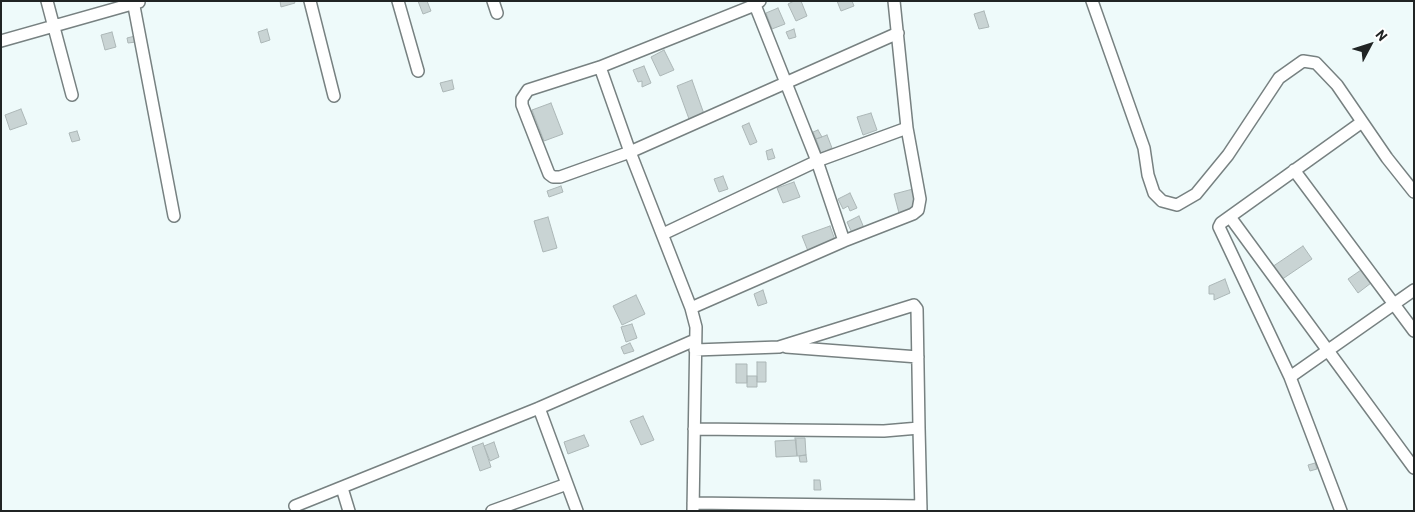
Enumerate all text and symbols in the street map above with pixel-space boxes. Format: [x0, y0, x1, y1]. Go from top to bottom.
north arrow [1345, 20, 1395, 70]
text: N [1372, 26, 1391, 44]

